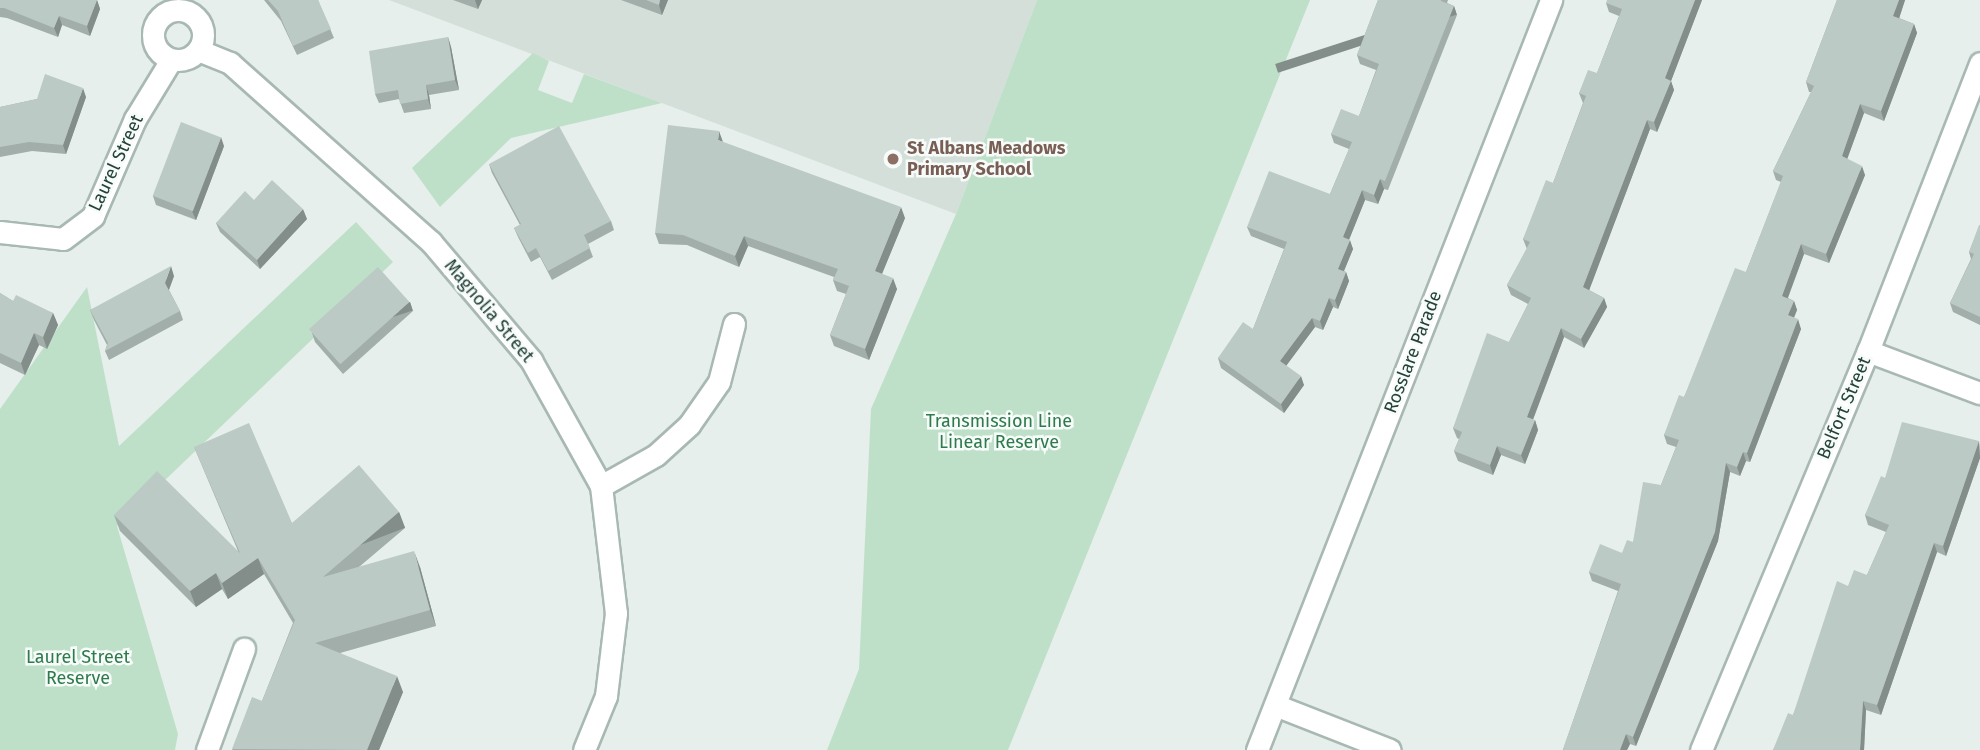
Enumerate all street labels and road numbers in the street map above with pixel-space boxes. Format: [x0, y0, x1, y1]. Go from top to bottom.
street label: Laurel Street [84, 111, 148, 215]
street label: Magnolia Street [440, 255, 538, 367]
street label: Rosslare Parade [1380, 288, 1446, 416]
street label: Belfort Street [1813, 353, 1875, 463]

